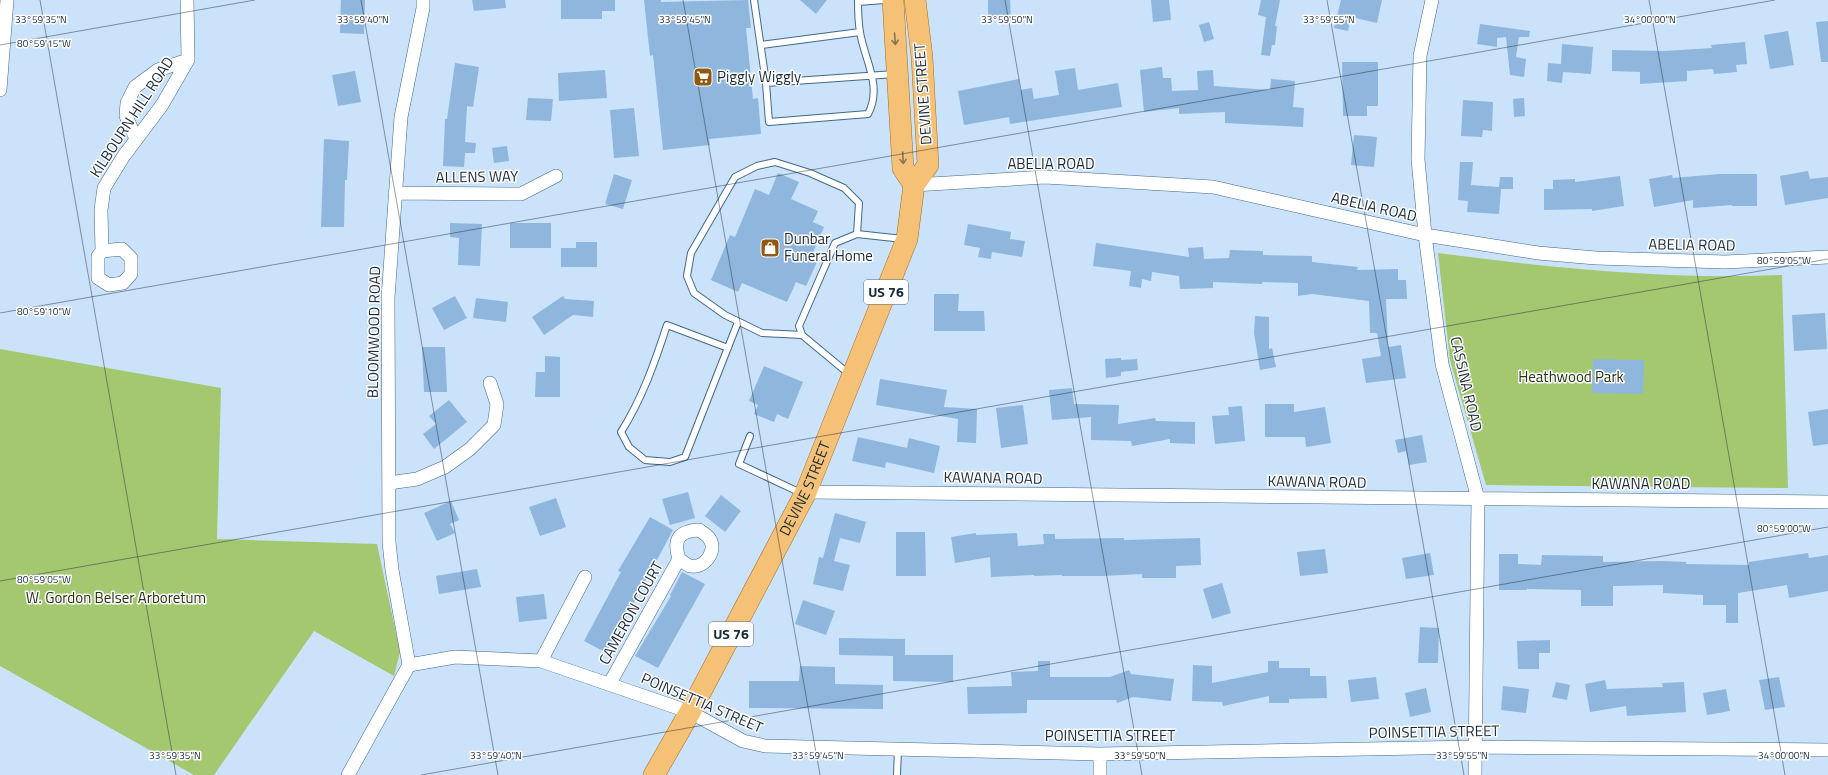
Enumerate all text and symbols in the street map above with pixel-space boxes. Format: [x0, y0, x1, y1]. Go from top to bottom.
text: 33°59'35"N [15, 12, 67, 27]
text: 33°59'40"N [337, 12, 389, 27]
text: 33°59'45"N [659, 12, 711, 27]
text: 33°59'50"N [981, 12, 1033, 27]
text: 33°59'55"N [1303, 12, 1355, 27]
text: 34°00'00"N [1624, 12, 1676, 27]
one-way arrow [892, 32, 899, 45]
text: 80°59'15"W [17, 36, 71, 51]
street label: DEVINE STREET [907, 42, 938, 146]
street label: KILBOURN HILL ROAD [84, 52, 179, 182]
place label: Piggly Wiggly [717, 65, 801, 88]
supermarket icon: Piggly Wiggly [692, 66, 714, 88]
one-way arrow [899, 151, 906, 164]
street label: ABELIA ROAD [1007, 152, 1095, 175]
street label: ALLENS WAY [436, 164, 518, 189]
street label: ABELIA ROAD [1329, 186, 1419, 228]
place label: Dunbar Funeral Home [784, 227, 873, 267]
street label: ABELIA ROAD [1648, 232, 1736, 257]
shop icon: Dunbar Funeral Home [759, 237, 781, 259]
text: 80°59'05"W [1757, 253, 1811, 268]
street label: BLOOMWOOD ROAD [361, 266, 386, 398]
road number: US 76 [864, 280, 908, 304]
text: 80°59'10"W [17, 304, 71, 319]
street label: CASSINA ROAD [1444, 334, 1489, 434]
park label: Heathwood Park [1518, 365, 1624, 388]
street label: DEVINE STREET [773, 438, 836, 540]
street label: KAWANA ROAD [943, 465, 1043, 490]
street label: KAWANA ROAD [1267, 469, 1367, 494]
street label: KAWANA ROAD [1591, 472, 1691, 495]
text: 80°59'00"W [1757, 521, 1811, 536]
street label: CAMERON COURT [593, 557, 669, 669]
text: 80°59'05"W [17, 572, 71, 587]
park label: W. Gordon Belser Arboretum [26, 586, 206, 609]
road number: US 76 [709, 622, 753, 646]
street label: POINSETTIA STREET [638, 666, 767, 739]
street label: POINSETTIA STREET [1369, 719, 1500, 744]
street label: POINSETTIA STREET [1045, 724, 1175, 747]
text: 33°59'35"N [149, 748, 201, 763]
text: 33°59'40"N [470, 748, 522, 763]
text: 33°59'45"N [792, 748, 844, 763]
text: 33°59'50"N [1114, 748, 1166, 763]
text: 33°59'55"N [1436, 748, 1488, 763]
text: 34°00'00"N [1758, 748, 1810, 763]

